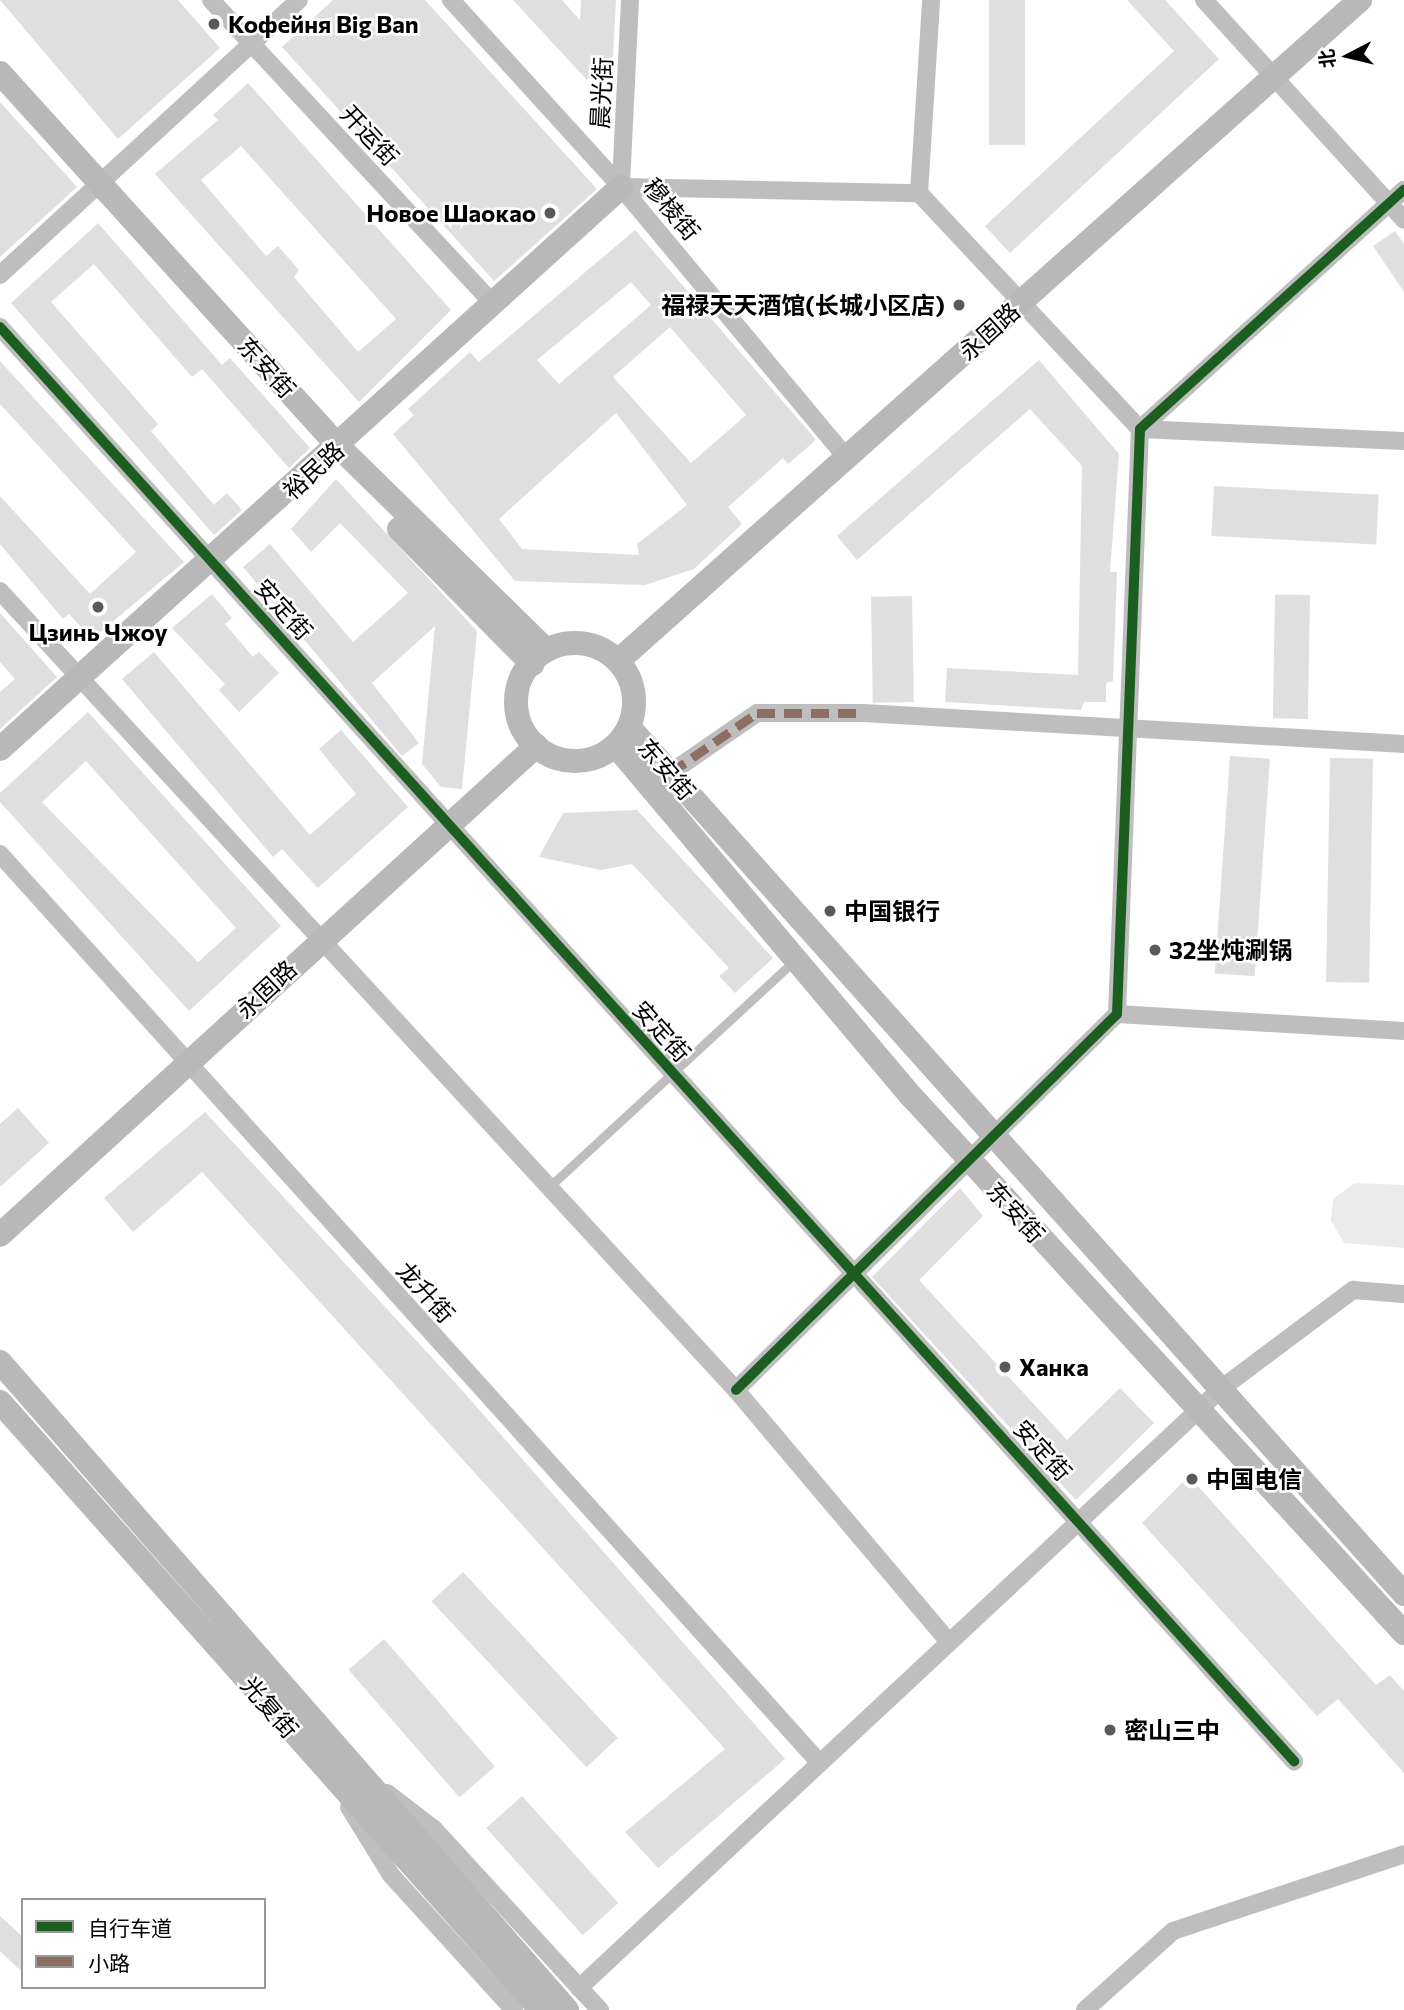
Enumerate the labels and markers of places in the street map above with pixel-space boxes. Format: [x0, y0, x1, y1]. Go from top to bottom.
place label: Кофейня Big Ban [228, 10, 419, 38]
marker: Кофейня Big Ban [206, 16, 222, 32]
place label: Новое Шаокао [366, 199, 536, 227]
marker: Новое Шаокао [542, 205, 558, 221]
place label: 福禄天天酒馆(长城小区店) [661, 291, 945, 319]
marker: 福禄天天酒馆(长城小区店) [951, 297, 967, 313]
marker: Цзинь Чжоу [90, 599, 106, 615]
place label: Цзинь Чжоу [28, 618, 168, 646]
place label: 中国银行 [844, 897, 940, 925]
marker: 中国银行 [822, 903, 838, 919]
place label: 32坐炖涮锅 [1169, 936, 1292, 964]
marker: 32坐炖涮锅 [1147, 942, 1163, 958]
place label: Ханка [1019, 1353, 1089, 1381]
marker: Ханка [997, 1359, 1013, 1375]
place label: 中国电信 [1206, 1465, 1302, 1493]
marker: 中国电信 [1184, 1471, 1200, 1487]
place label: 密山三中 [1124, 1716, 1220, 1744]
marker: 密山三中 [1102, 1722, 1118, 1738]

